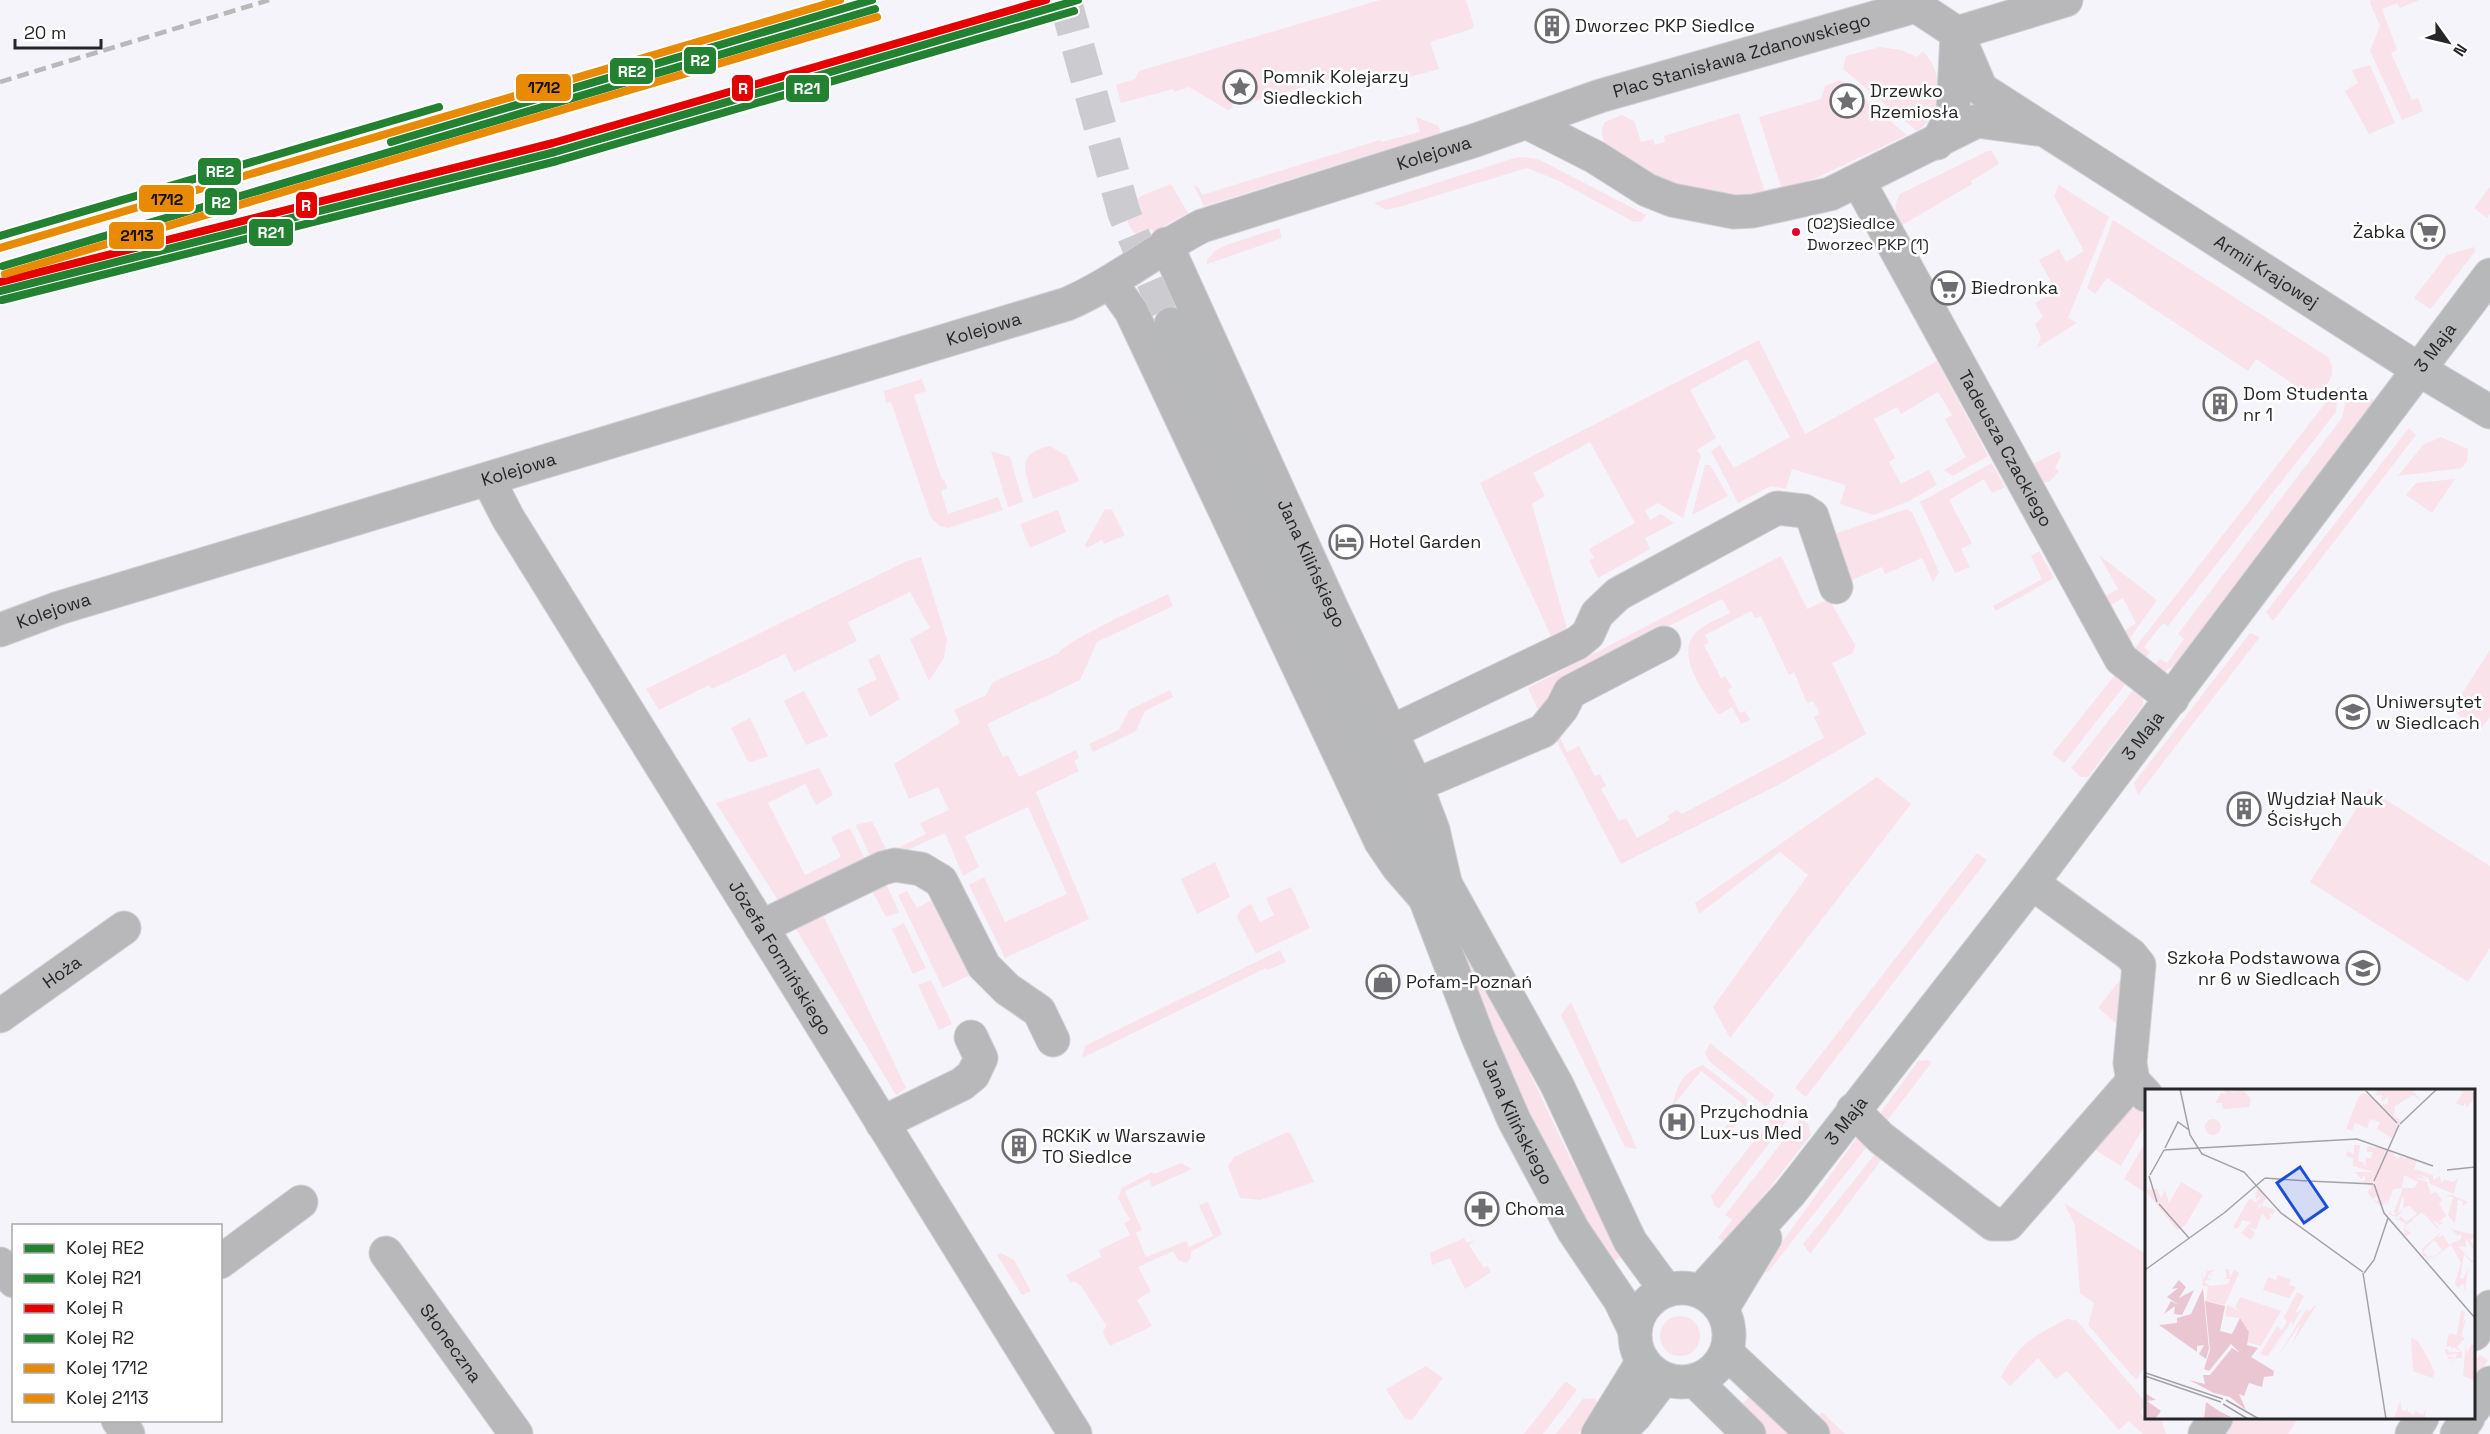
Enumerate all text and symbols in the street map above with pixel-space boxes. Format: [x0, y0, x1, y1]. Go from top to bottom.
building icon: Dworzec PKP Siedlce [1534, 8, 1570, 44]
street label: Plac Stanisława Zdanowskiego [1610, 8, 1873, 103]
scale bar [15, 12, 100, 50]
north arrow [2418, 12, 2478, 72]
place label: Dworzec PKP Siedlce [1575, 14, 1755, 37]
text: 20 m [24, 21, 67, 44]
text: N [2448, 40, 2472, 60]
line badge: R2 [683, 46, 717, 75]
text: R2 [690, 50, 710, 71]
line badge: RE2 [609, 57, 654, 85]
text: RE2 [618, 61, 646, 82]
place label: Pomnik Kolejarzy Siedleckich [1263, 65, 1409, 109]
place icon: Pomnik Kolejarzy Siedleckich [1222, 69, 1258, 105]
line badge: 1712 [515, 73, 572, 102]
line badge: R [731, 74, 754, 102]
line badge: R21 [785, 74, 830, 103]
text: 1712 [528, 77, 560, 98]
text: R [738, 78, 748, 99]
text: R21 [794, 78, 820, 99]
place label: Drzewko Rzemiosła [1870, 79, 1959, 123]
place icon: Drzewko Rzemiosła [1829, 83, 1865, 119]
street label: Kolejowa [1394, 130, 1474, 175]
line badge: RE2 [197, 157, 242, 186]
text: RE2 [206, 161, 234, 182]
line badge: 1712 [138, 184, 195, 213]
line badge: R2 [204, 187, 238, 216]
text: 1712 [151, 189, 183, 210]
line badge: R [295, 191, 318, 219]
text: R2 [211, 192, 231, 213]
text: R [301, 195, 311, 216]
place label: (02)Siedlce Dworzec PKP (1) [1807, 213, 1929, 255]
supermarket icon: Żabka [2410, 214, 2446, 250]
line badge: R21 [248, 218, 294, 247]
place label: Żabka [2353, 220, 2405, 243]
line badge: 2113 [108, 221, 165, 250]
text: R21 [258, 222, 284, 243]
text: 2113 [120, 225, 154, 246]
marker: (02)Siedlce Dworzec PKP (1) [1790, 226, 1802, 238]
street label: Armii Krajowej [2210, 229, 2323, 313]
supermarket icon: Biedronka [1930, 270, 1966, 306]
place label: Biedronka [1971, 276, 2058, 299]
street label: Kolejowa [944, 306, 1024, 351]
street label: 3 Maja [2409, 318, 2461, 377]
street label: Tadeusza Czackiego [1953, 366, 2058, 531]
place label: Dom Studenta nr 1 [2243, 382, 2368, 426]
building icon: Dom Studenta nr 1 [2202, 386, 2238, 422]
street label: Kolejowa [478, 447, 559, 491]
street label: Jana Kilińskiego [1273, 495, 1351, 631]
hotel icon: Hotel Garden [1328, 524, 1364, 560]
place label: Hotel Garden [1369, 530, 1481, 553]
street label: Kolejowa [13, 587, 93, 634]
place label: Uniwersytet w Siedlcach [2376, 690, 2482, 734]
school or university icon: Uniwersytet w Siedlcach [2335, 694, 2371, 730]
street label: 3 Maja [2116, 706, 2169, 765]
place label: Wydział Nauk Ścisłych [2267, 787, 2384, 831]
building icon: Wydział Nauk Ścisłych [2226, 791, 2262, 827]
street label: Józefa Formińskiego [724, 875, 837, 1039]
place label: Szkoła Podstawowa nr 6 w Siedlcach [2167, 946, 2340, 990]
street label: Hoża [38, 950, 86, 993]
school or university icon: Szkoła Podstawowa nr 6 w Siedlcach [2345, 950, 2381, 986]
shop icon: Pofam-Poznań [1365, 964, 1401, 1000]
place label: Pofam-Poznań [1406, 970, 1532, 993]
street label: Jana Kilińskiego [1477, 1054, 1559, 1189]
inset map [2145, 1089, 2475, 1419]
street label: 3 Maja [1820, 1091, 1872, 1150]
place label: Przychodnia Lux-us Med [1700, 1100, 1808, 1144]
hospital icon: Przychodnia Lux-us Med [1659, 1104, 1695, 1140]
place label: RCKiK w Warszawie TO Siedlce [1042, 1124, 1206, 1168]
building icon: RCKiK w Warszawie TO Siedlce [1001, 1128, 1037, 1164]
pharmacy icon: Choma [1464, 1191, 1500, 1227]
place label: Choma [1505, 1197, 1565, 1220]
legend [12, 1224, 222, 1422]
text: Kolej RE2 [66, 1236, 144, 1259]
text: Kolej R21 [66, 1266, 142, 1289]
text: Kolej R [66, 1296, 123, 1319]
street label: Słoneczna [415, 1299, 487, 1387]
text: Kolej R2 [66, 1326, 134, 1349]
text: Kolej 1712 [66, 1356, 148, 1379]
text: Kolej 2113 [66, 1386, 149, 1409]

